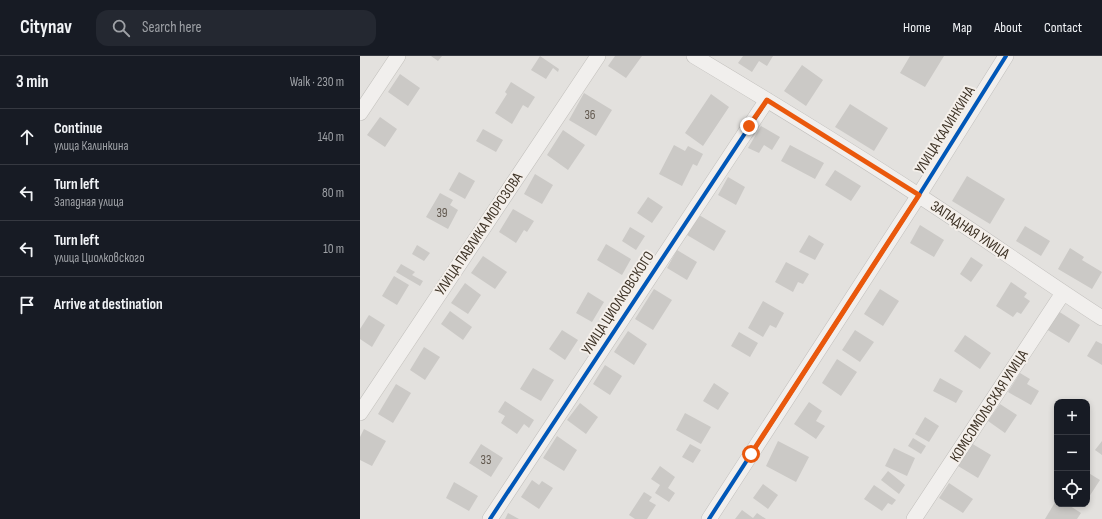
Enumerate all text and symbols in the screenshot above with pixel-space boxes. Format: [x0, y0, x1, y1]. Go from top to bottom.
search box [96, 10, 376, 46]
text: Citynav [20, 16, 72, 39]
icon: search [110, 17, 132, 39]
text: Search here [142, 18, 202, 37]
text: Home [903, 19, 931, 36]
text: Map [953, 19, 972, 36]
text: About [994, 19, 1022, 36]
text: Contact [1044, 19, 1082, 36]
text: 3 min [16, 72, 49, 92]
text: Walk · 230 m [290, 74, 344, 90]
street label: УЛИЦА КАЛИНКИНА [911, 82, 980, 177]
house number: 36 [584, 107, 596, 123]
route end [740, 117, 758, 135]
text: Continue [54, 119, 103, 138]
icon: ahead [16, 126, 38, 148]
text: 140 m [318, 129, 344, 145]
text: улица Калинкина [54, 138, 128, 154]
street label: УЛИЦА ПАВЛИКА МОРОЗОВА [431, 169, 527, 299]
text: Turn left [54, 175, 99, 194]
icon: left [16, 182, 38, 204]
text: 80 m [322, 185, 344, 201]
text: Западная улица [54, 194, 124, 210]
street label: ЗАПАДНАЯ УЛИЦА [927, 197, 1014, 264]
house number: 39 [436, 205, 448, 221]
text: Turn left [54, 231, 99, 250]
icon: left [16, 238, 38, 260]
text: 10 m [323, 241, 344, 257]
street label: УЛИЦА ЦИОЛКОВСКОГО [578, 248, 658, 358]
text: улица Циолковского [54, 250, 145, 266]
icon: arrive [16, 294, 38, 316]
text: Arrive at destination [54, 295, 163, 314]
street label: КОМСОМОЛЬСКАЯ УЛИЦА [946, 346, 1033, 466]
map controls [1054, 399, 1090, 507]
button: + [1054, 399, 1090, 435]
button: − [1054, 435, 1090, 471]
route start [742, 445, 760, 463]
house number: 33 [481, 452, 491, 468]
button: locate [1054, 471, 1090, 507]

